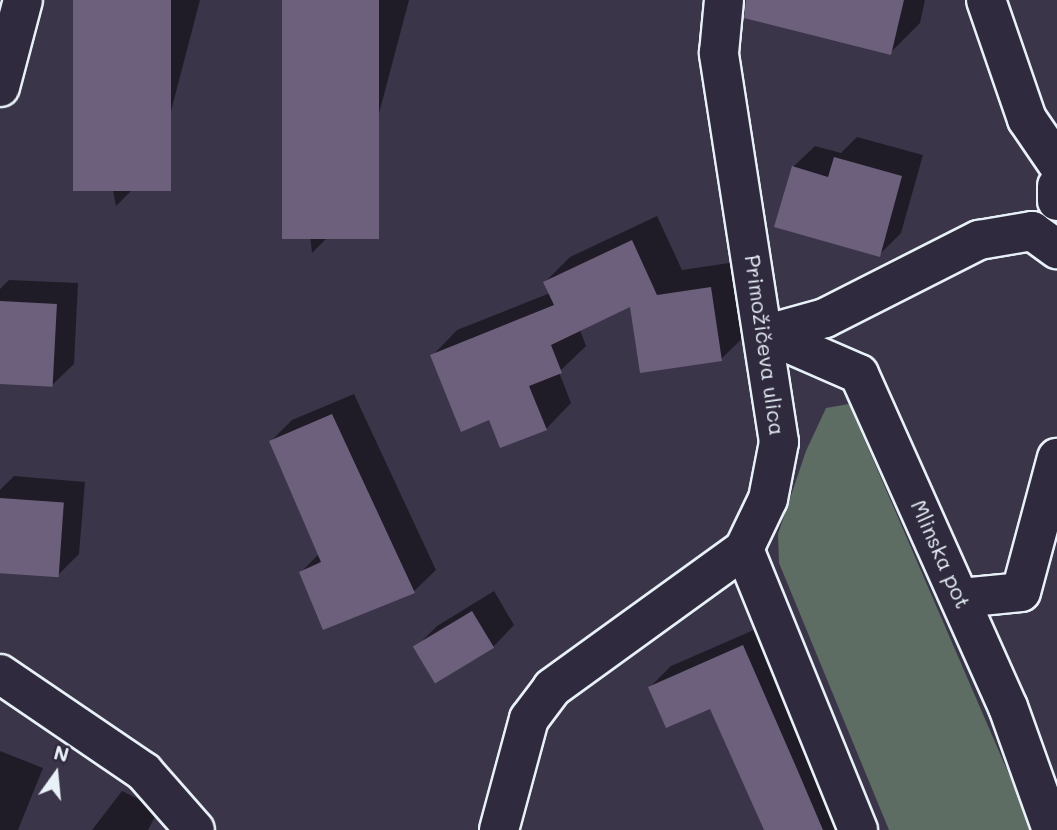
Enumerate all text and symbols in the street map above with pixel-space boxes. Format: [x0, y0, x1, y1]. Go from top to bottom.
street label: Primožičeva ulica [740, 253, 790, 437]
street label: Mlinska pot [906, 496, 976, 612]
north arrow [21, 739, 91, 809]
text: N [51, 739, 72, 767]

